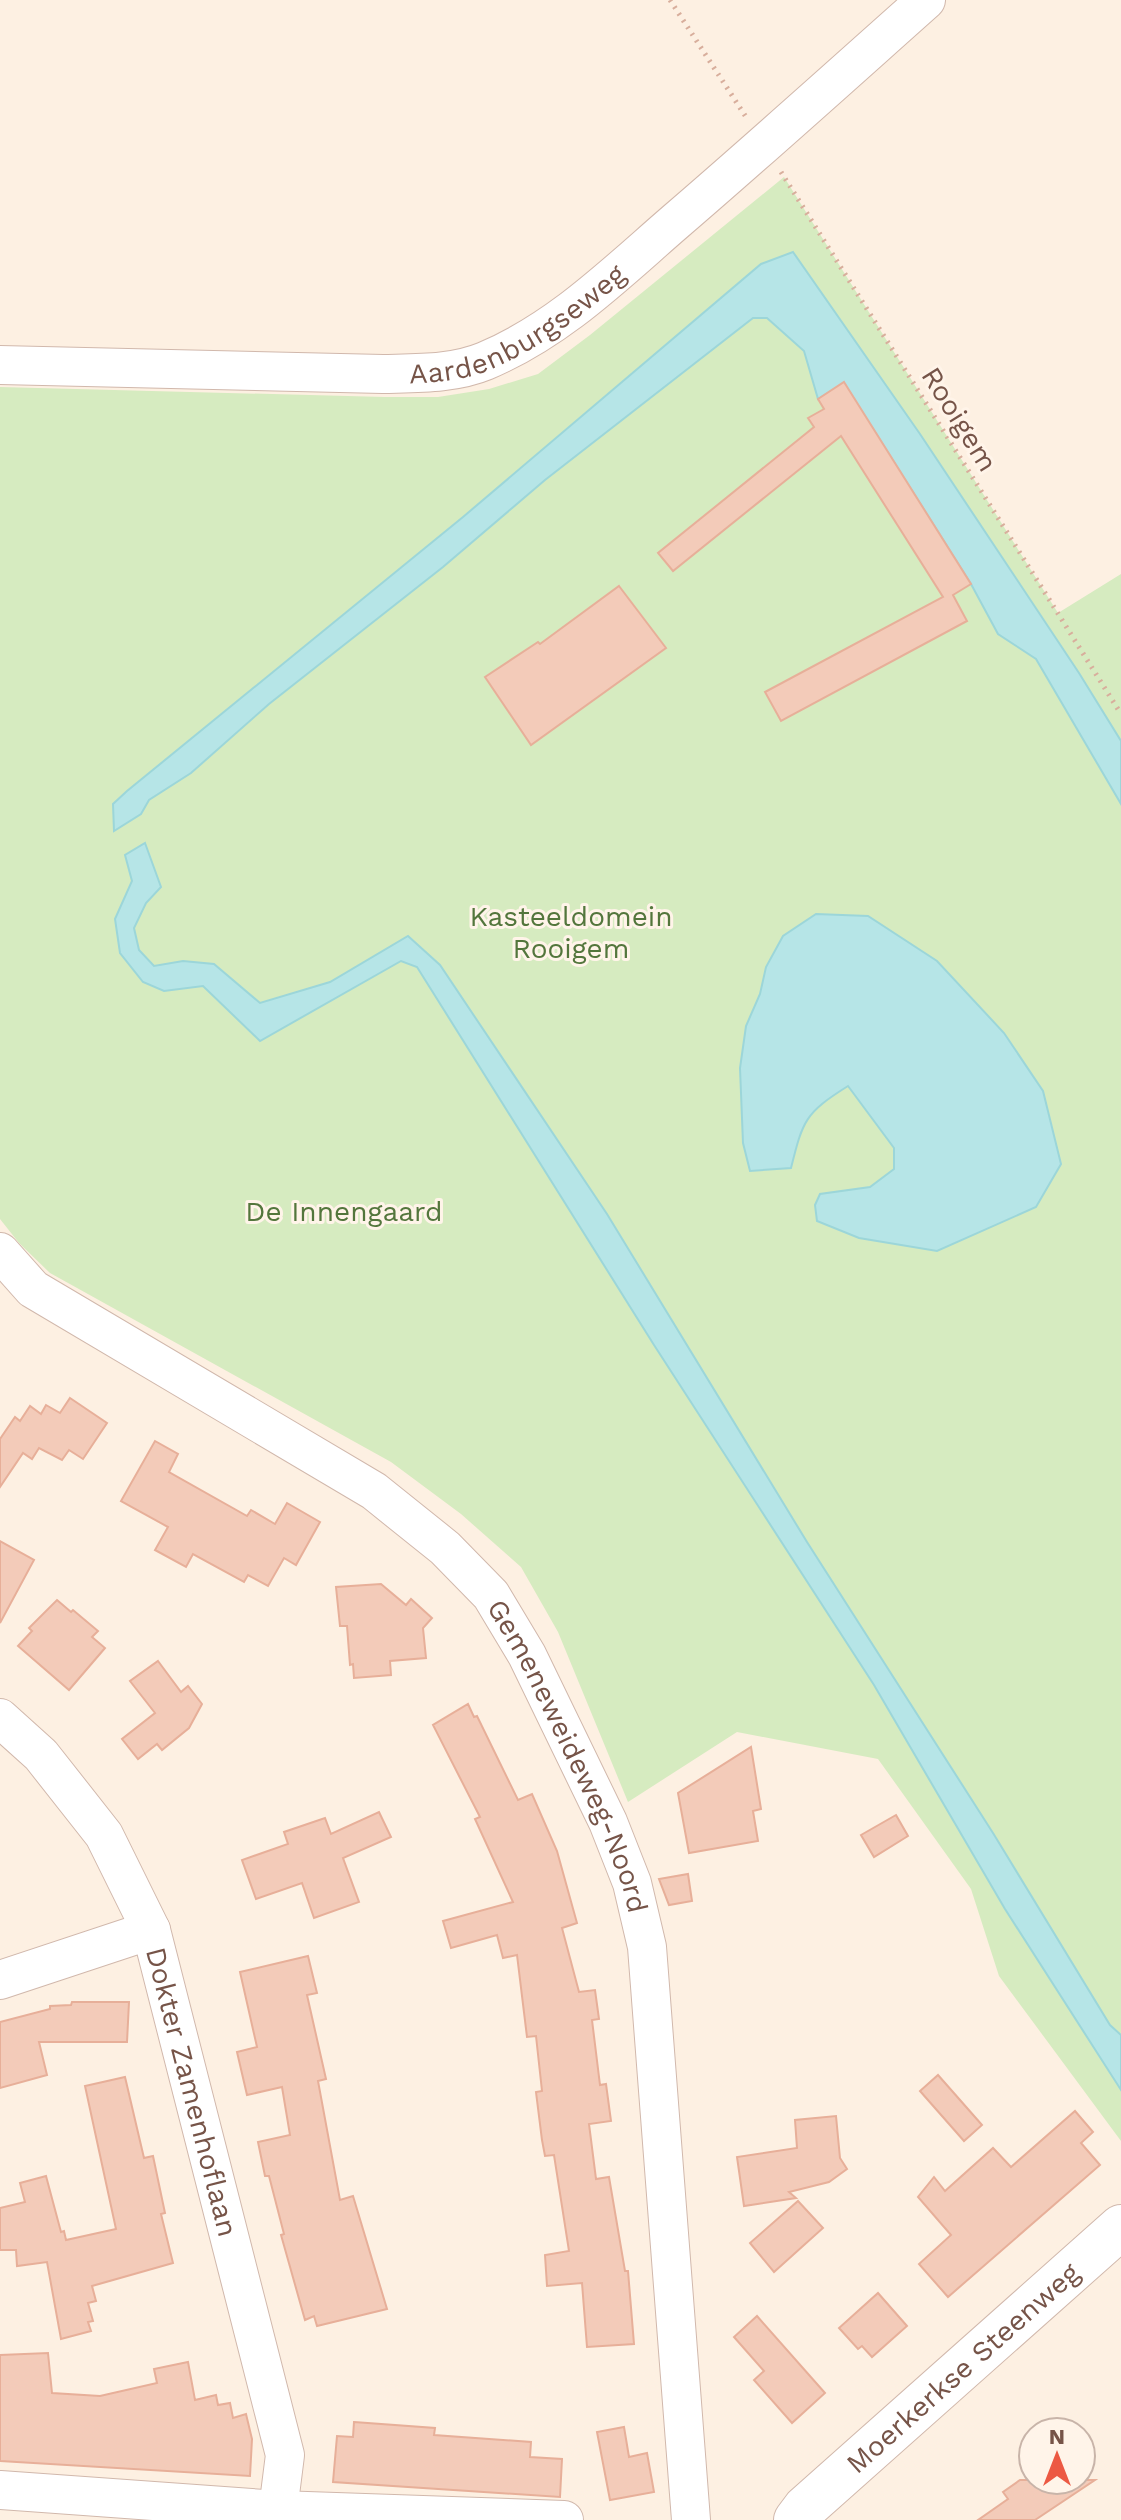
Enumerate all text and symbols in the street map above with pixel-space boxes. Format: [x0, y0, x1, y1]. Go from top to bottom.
street label: Aardenburgseweg [408, 258, 632, 390]
street label: Rooigem [915, 361, 1005, 478]
park label: Kasteeldomein Rooigem [469, 900, 673, 965]
park label: De Innengaard [245, 1195, 443, 1228]
street label: Gemeneweideweg-Noord [480, 1593, 654, 1916]
street label: Dokter Zamenhoflaan [139, 1944, 245, 2240]
street label: Moerkerkse Steenweg [840, 2256, 1086, 2480]
north arrow [1017, 2416, 1097, 2496]
text: N [1049, 2424, 1065, 2449]

